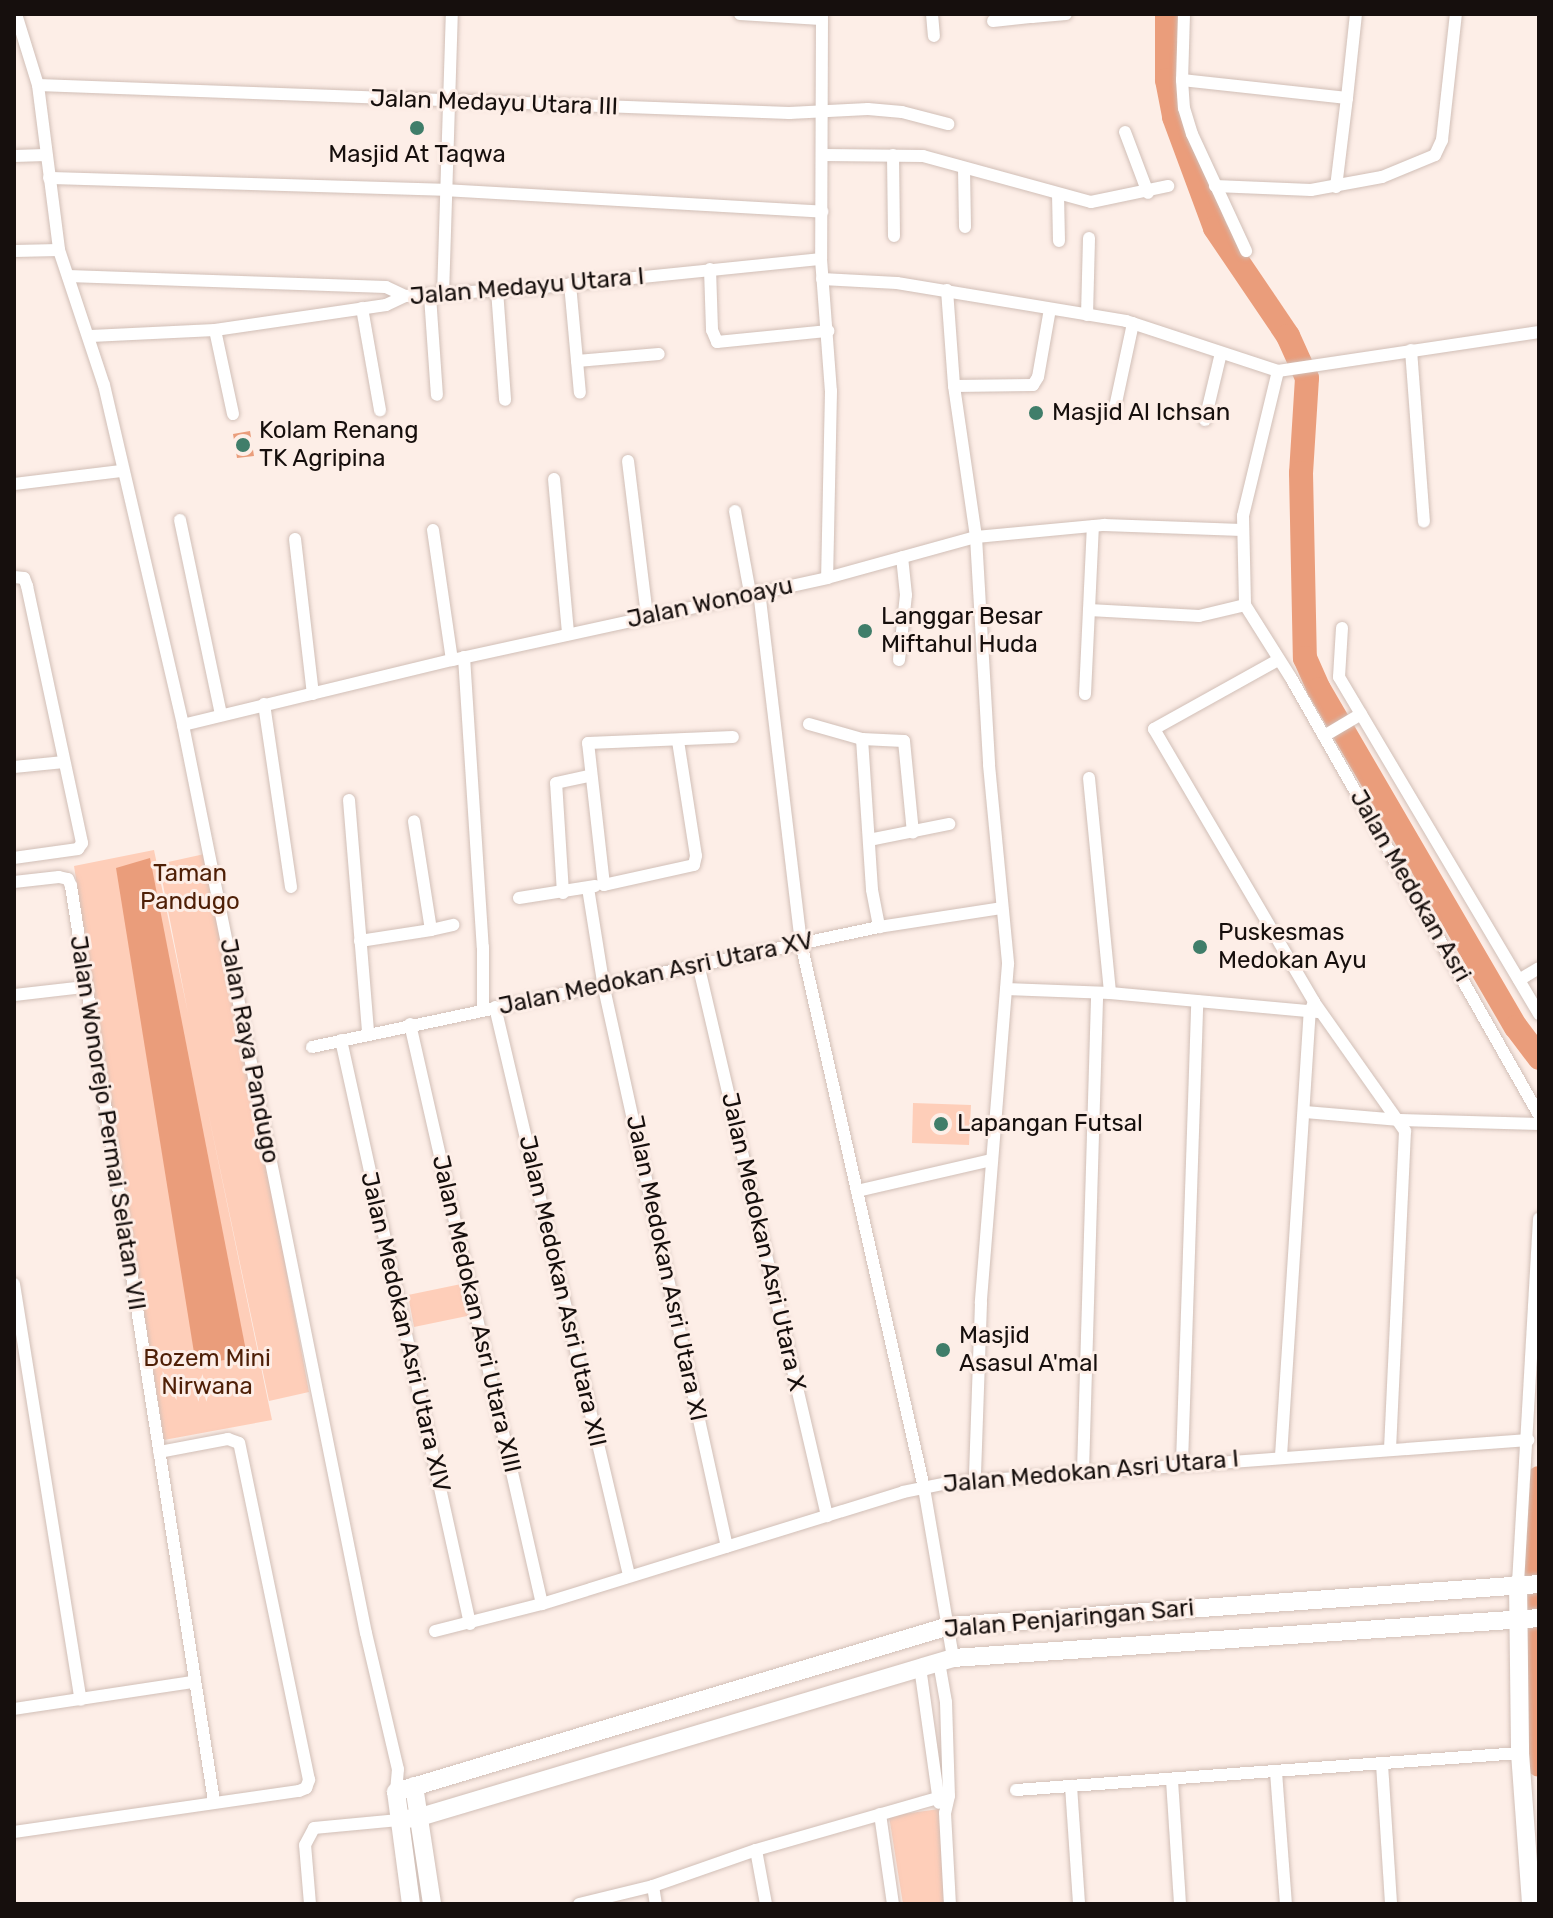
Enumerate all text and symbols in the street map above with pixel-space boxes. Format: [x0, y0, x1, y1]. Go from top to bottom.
street label: Jalan Medayu Utara III [369, 84, 619, 122]
marker: Masjid At Taqwa [408, 119, 426, 137]
place label: Masjid At Taqwa [328, 141, 506, 169]
street label: Jalan Medayu Utara I [409, 262, 645, 312]
place label: Masjid Al Ichsan [1052, 399, 1231, 427]
marker: Masjid Al Ichsan [1027, 404, 1045, 422]
place label: Kolam Renang TK Agripina [259, 417, 418, 473]
marker: Kolam Renang TK Agripina [234, 436, 252, 454]
street label: Jalan Wonoayu [624, 571, 796, 635]
place label: Langgar Besar Miftahul Huda [881, 603, 1043, 659]
marker: Langgar Besar Miftahul Huda [856, 622, 874, 640]
street label: Jalan Medokan Asri [1343, 785, 1477, 987]
park label: Taman Pandugo [140, 860, 240, 916]
place label: Puskesmas Medokan Ayu [1218, 919, 1367, 975]
street label: Jalan Medokan Asri Utara XV [496, 926, 816, 1022]
street label: Jalan Wonorejo Permai Selatan VII [63, 933, 151, 1313]
street label: Jalan Raya Pandugo [213, 936, 285, 1166]
marker: Puskesmas Medokan Ayu [1189, 936, 1211, 958]
street label: Jalan Medokan Asri Utara X [715, 1090, 811, 1394]
place label: Lapangan Futsal [957, 1110, 1143, 1138]
street label: Jalan Medokan Asri Utara XI [619, 1112, 713, 1424]
marker: Lapangan Futsal [932, 1115, 950, 1133]
street label: Jalan Medokan Asri Utara XII [512, 1132, 612, 1450]
street label: Jalan Medokan Asri Utara XIII [425, 1152, 527, 1476]
street label: Jalan Medokan Asri Utara XIV [354, 1169, 456, 1495]
place label: Masjid Asasul A'mal [959, 1322, 1099, 1378]
marker: Masjid Asasul A'mal [934, 1341, 952, 1359]
park label: Bozem Mini Nirwana [143, 1345, 271, 1401]
street label: Jalan Medokan Asri Utara I [942, 1445, 1240, 1499]
street label: Jalan Penjaringan Sari [943, 1594, 1195, 1644]

